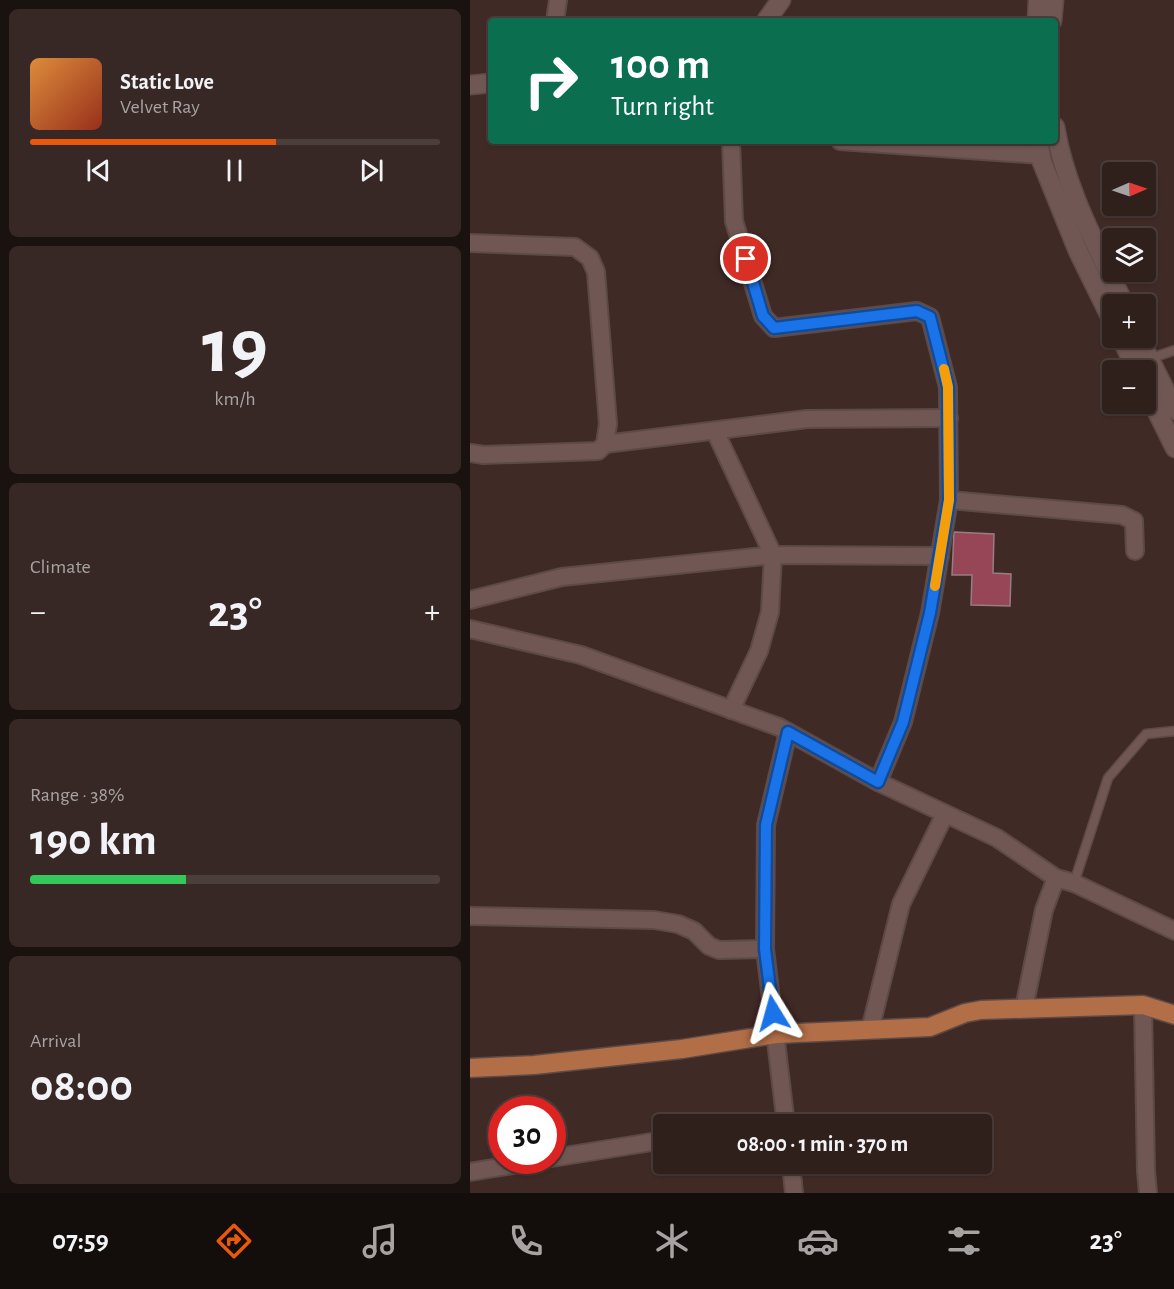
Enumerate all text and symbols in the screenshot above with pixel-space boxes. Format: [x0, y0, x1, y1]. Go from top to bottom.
icon: right [512, 42, 590, 120]
text: 100 m [611, 44, 710, 86]
text: Static Love [120, 71, 214, 93]
text: Turn right [611, 93, 714, 120]
text: Velvet Ray [120, 97, 200, 117]
icon: previous [82, 154, 115, 187]
icon: pause [218, 154, 251, 187]
icon: next [355, 154, 388, 187]
north arrow [1102, 162, 1156, 216]
map controls [1102, 162, 1156, 414]
button: layers [1102, 228, 1156, 282]
pin [720, 233, 771, 284]
icon: arrive [729, 242, 762, 275]
button: + [1102, 294, 1156, 348]
text: 19 [202, 309, 268, 387]
button: − [1102, 360, 1156, 414]
text: km/h [214, 389, 256, 409]
text: Climate [30, 557, 91, 577]
text: 23° [208, 590, 262, 635]
text: − [30, 596, 46, 629]
text: + [424, 596, 440, 629]
text: Range · 38% [30, 785, 124, 805]
text: 190 km [30, 818, 157, 863]
position arrow [741, 981, 805, 1045]
text: Arrival [30, 1031, 81, 1051]
text: 08:00 [30, 1064, 133, 1109]
speed limit sign: 30 [488, 1096, 566, 1174]
text: 08:00 · 1 min · 370 m [737, 1133, 908, 1155]
icon: directions [213, 1220, 255, 1262]
icon: music [359, 1220, 401, 1262]
icon: phone [505, 1220, 547, 1262]
icon: climate [651, 1220, 693, 1262]
icon: car [797, 1220, 839, 1262]
icon: filters [943, 1220, 985, 1262]
text: 07:59 [52, 1227, 109, 1254]
text: 23° [1090, 1227, 1122, 1254]

